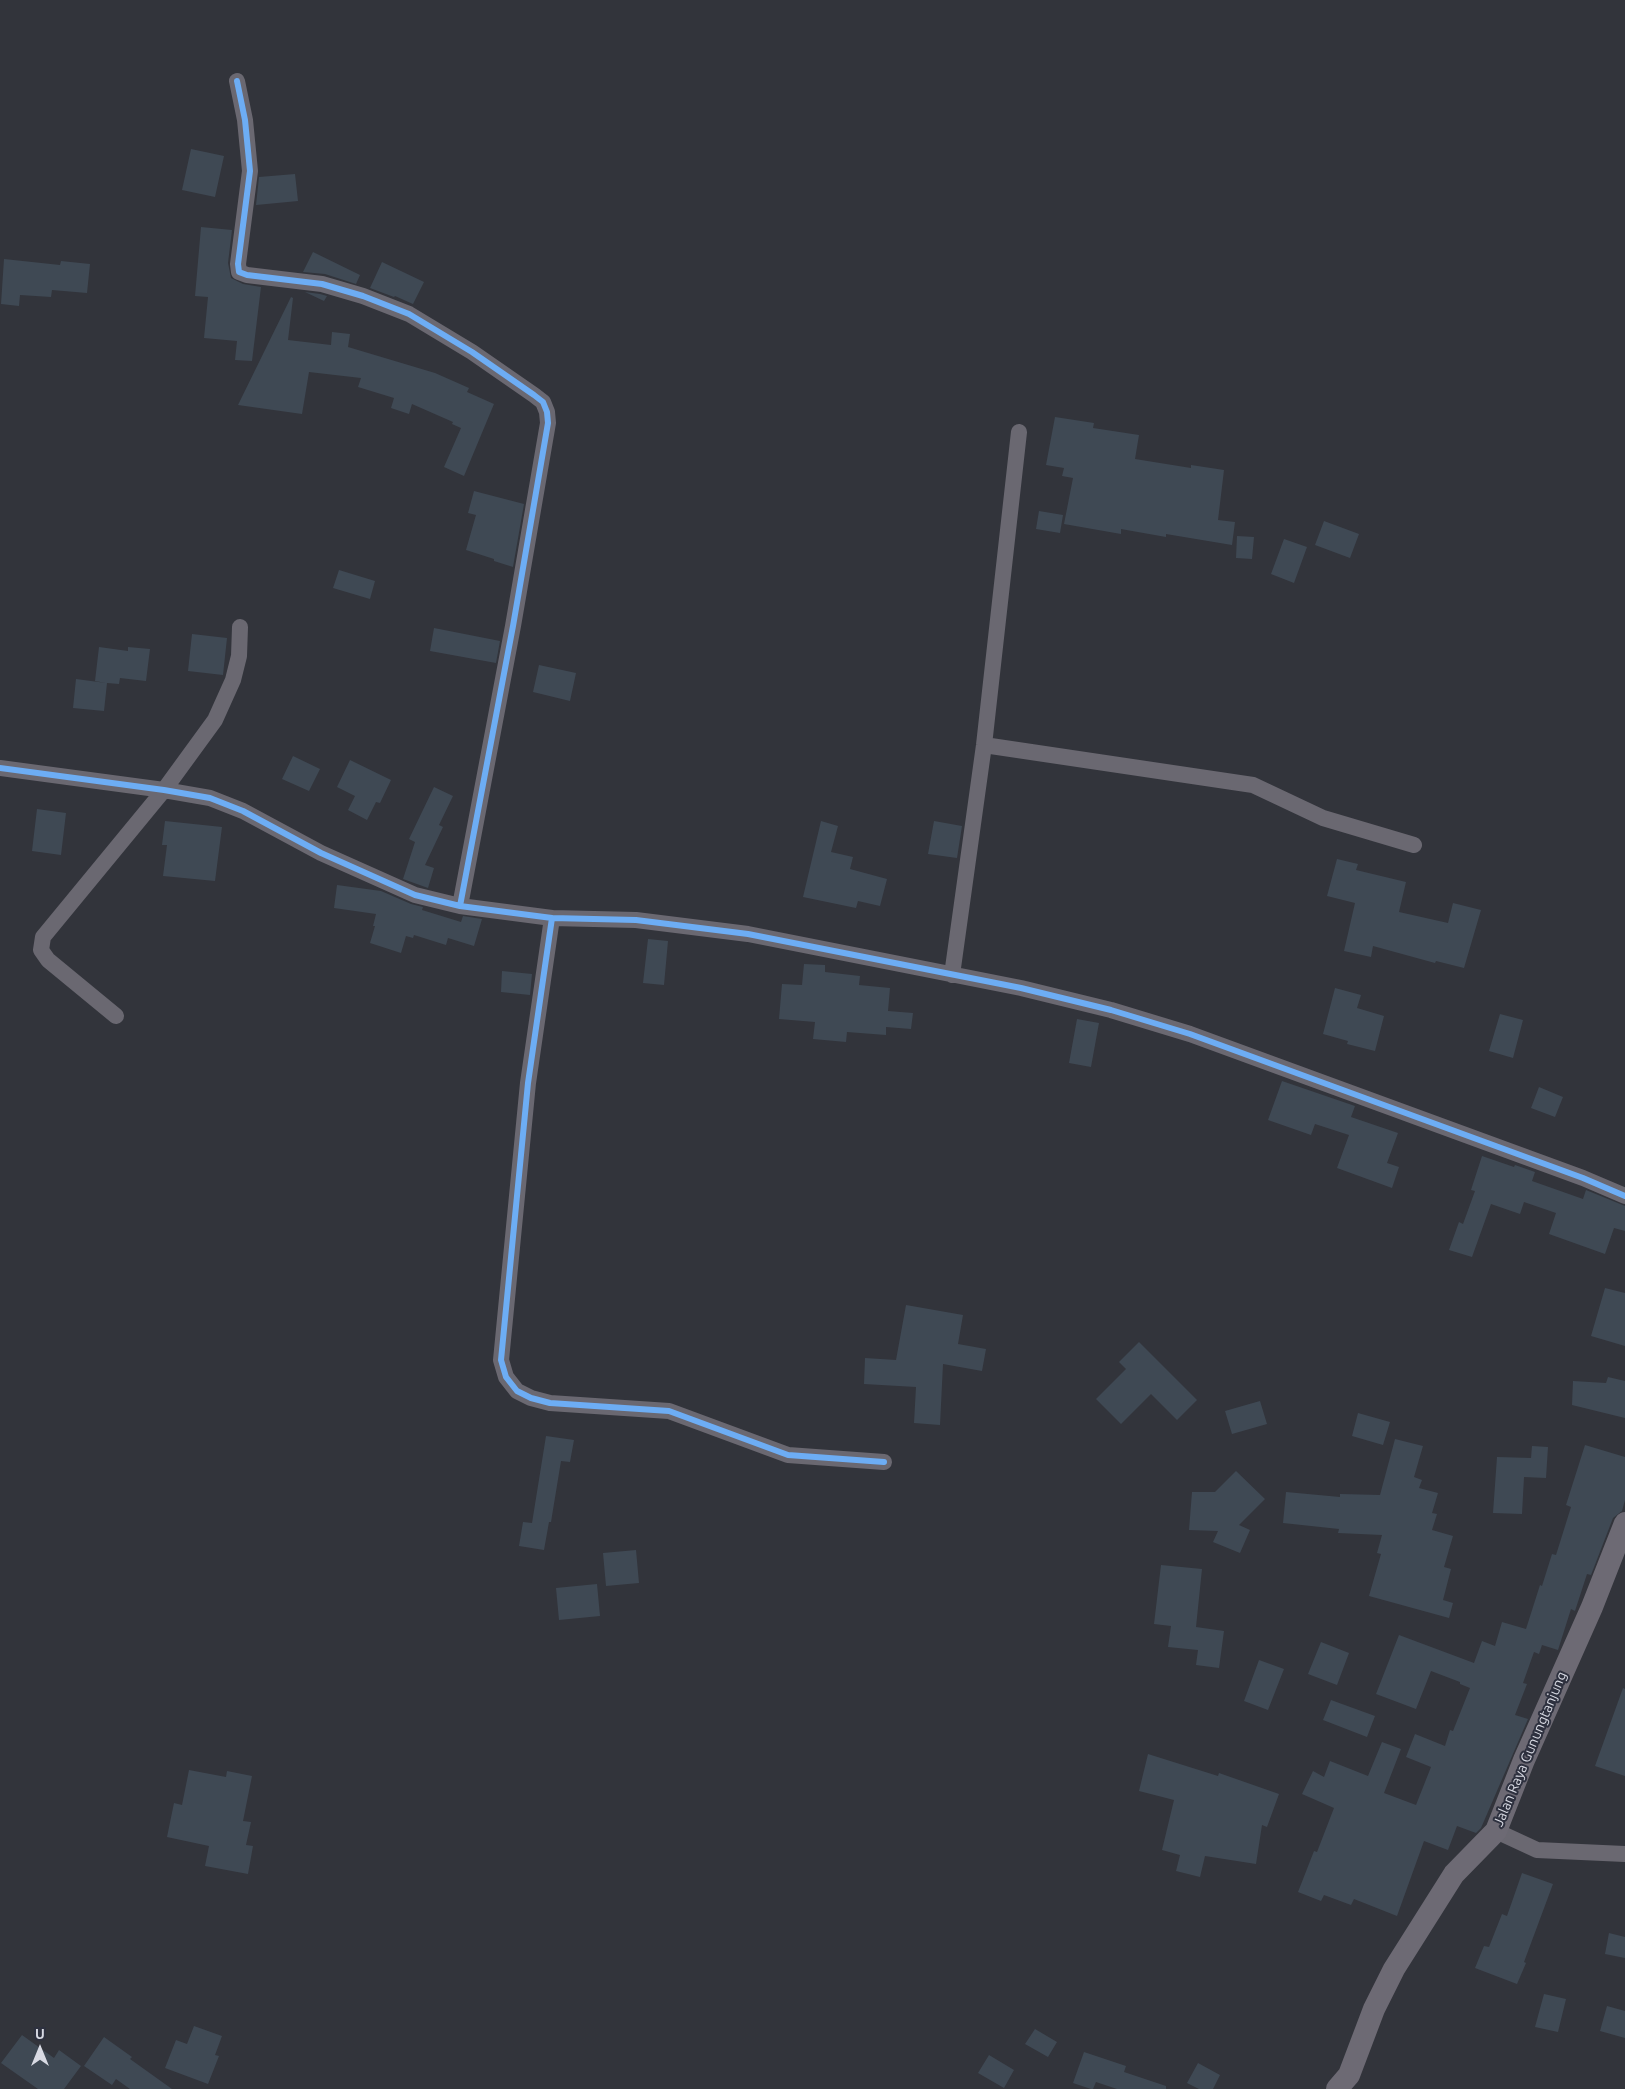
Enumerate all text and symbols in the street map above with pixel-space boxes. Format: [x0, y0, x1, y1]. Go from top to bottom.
street label: Jalan Raya Gunungtanjung [1490, 1669, 1570, 1829]
north arrow [15, 2024, 65, 2074]
text: U [35, 2026, 45, 2042]

